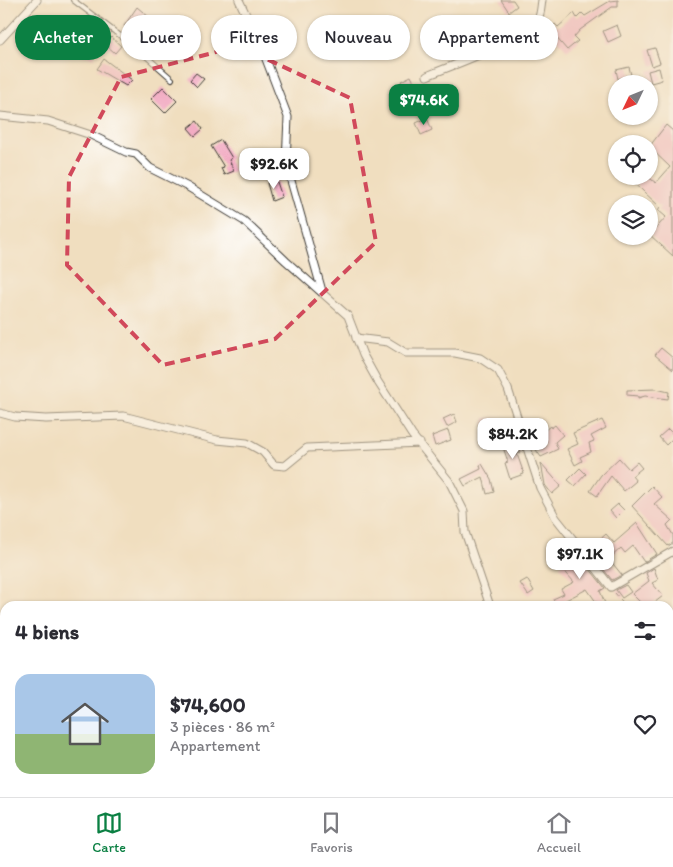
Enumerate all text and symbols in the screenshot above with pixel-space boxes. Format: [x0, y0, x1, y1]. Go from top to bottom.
chip: Acheter [15, 15, 111, 60]
chip: Louer [121, 15, 201, 60]
chip: Filtres [211, 15, 297, 60]
chip: Nouveau [307, 15, 410, 60]
chip: Appartement [420, 15, 558, 60]
north arrow [608, 75, 658, 125]
map controls [608, 75, 658, 245]
pin: $74.6K [383, 84, 465, 126]
text: $74.6K [400, 90, 448, 109]
button: locate [608, 135, 658, 185]
pin: $92.6K [233, 148, 315, 190]
text: $92.6K [250, 154, 298, 173]
button: layers [608, 195, 658, 245]
pin: $84.2K [472, 418, 554, 460]
text: $84.2K [488, 424, 538, 443]
pin: $97.1K [539, 538, 621, 580]
text: $97.1K [557, 544, 603, 563]
icon: filters [631, 617, 659, 645]
text: 4 biens [15, 619, 79, 644]
text: $74,600 [170, 692, 246, 717]
icon: home [55, 694, 115, 754]
icon: heart [631, 710, 659, 738]
text: 3 pièces · 86 m² [170, 717, 275, 736]
text: Appartement [170, 736, 261, 755]
tab: Carte [92, 809, 126, 856]
tab: Favoris [310, 809, 353, 856]
tab: Accueil [537, 809, 581, 856]

